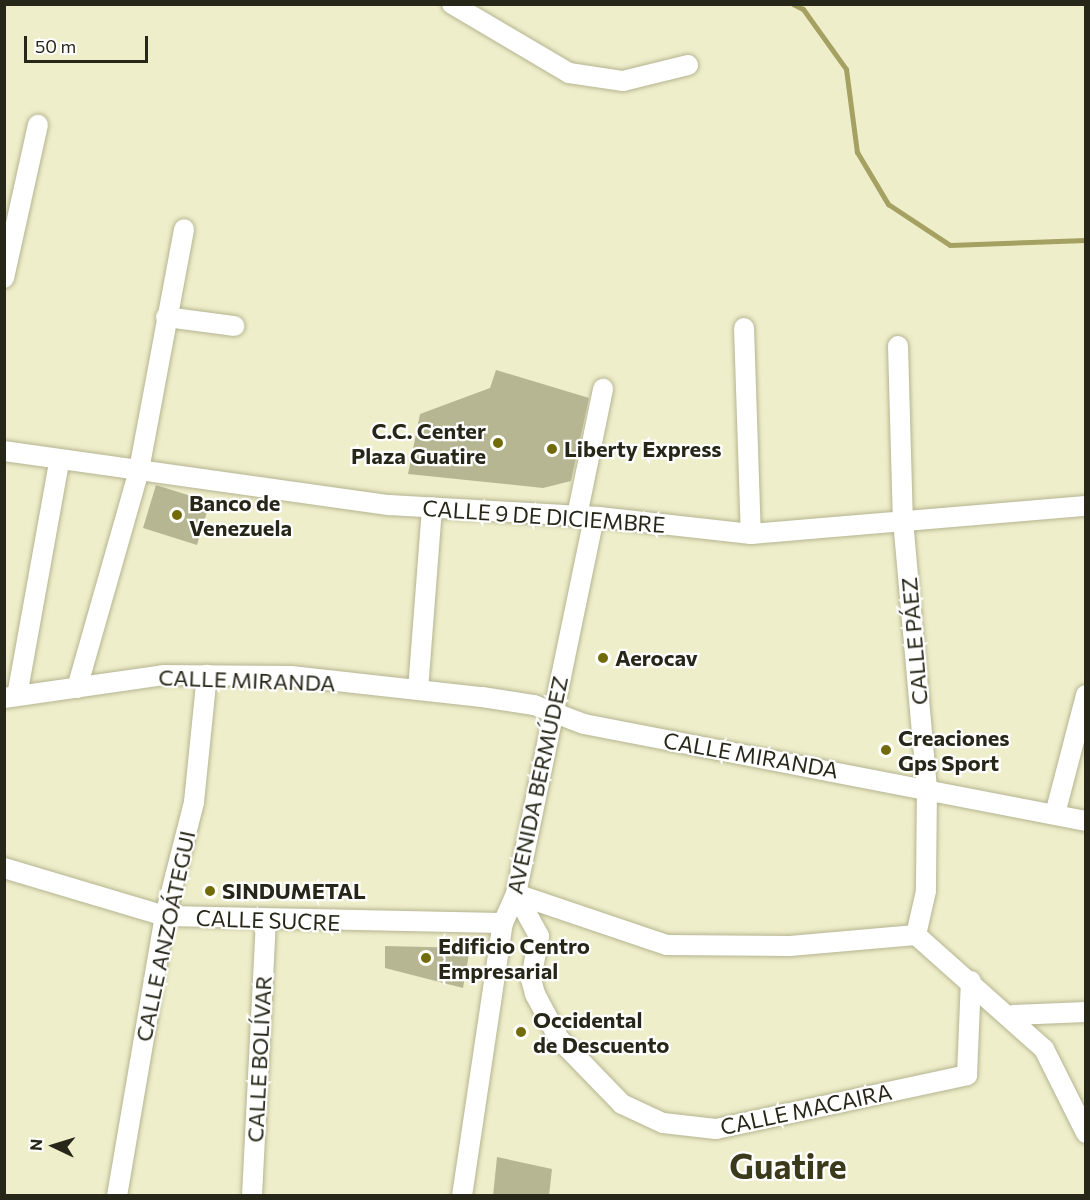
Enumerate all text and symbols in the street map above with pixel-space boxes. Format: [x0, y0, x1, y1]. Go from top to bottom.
scale bar [27, 24, 152, 62]
text: 50 m [35, 35, 76, 57]
place label: C.C. Center Plaza Guatire [351, 417, 486, 469]
marker: C.C. Center Plaza Guatire [491, 436, 505, 450]
place label: Liberty Express [564, 436, 722, 462]
marker: Liberty Express [545, 442, 559, 456]
place label: Banco de Venezuela [189, 489, 292, 540]
street label: CALLE 9 DE DICIEMBRE [422, 494, 666, 538]
marker: Banco de Venezuela [170, 508, 184, 522]
street label: CALLE PÁEZ [895, 576, 933, 706]
place label: Aerocav [615, 645, 698, 671]
marker: Aerocav [596, 651, 610, 665]
street label: CALLE MIRANDA [158, 664, 336, 696]
street label: AVENIDA BERMÚDEZ [501, 674, 573, 896]
place label: Creaciones Gps Sport [898, 724, 1009, 776]
street label: CALLE MIRANDA [661, 727, 841, 783]
marker: Creaciones Gps Sport [879, 743, 893, 757]
street label: CALLE ANZOÁTEGUI [130, 828, 200, 1044]
place label: SINDUMETAL [222, 878, 366, 904]
marker: SINDUMETAL [203, 884, 217, 898]
street label: CALLE SUCRE [195, 904, 341, 936]
place label: Edificio Centro Empresarial [438, 932, 590, 984]
marker: Edificio Centro Empresarial [419, 951, 433, 965]
street label: CALLE BOLÍVAR [241, 975, 277, 1143]
place label: Occidental de Descuento [533, 1006, 670, 1058]
marker: Occidental de Descuento [514, 1025, 528, 1039]
street label: CALLE MACAIRA [718, 1078, 894, 1140]
north arrow [24, 1116, 84, 1176]
text: N [26, 1138, 45, 1151]
district label: Guatire [729, 1146, 847, 1186]

